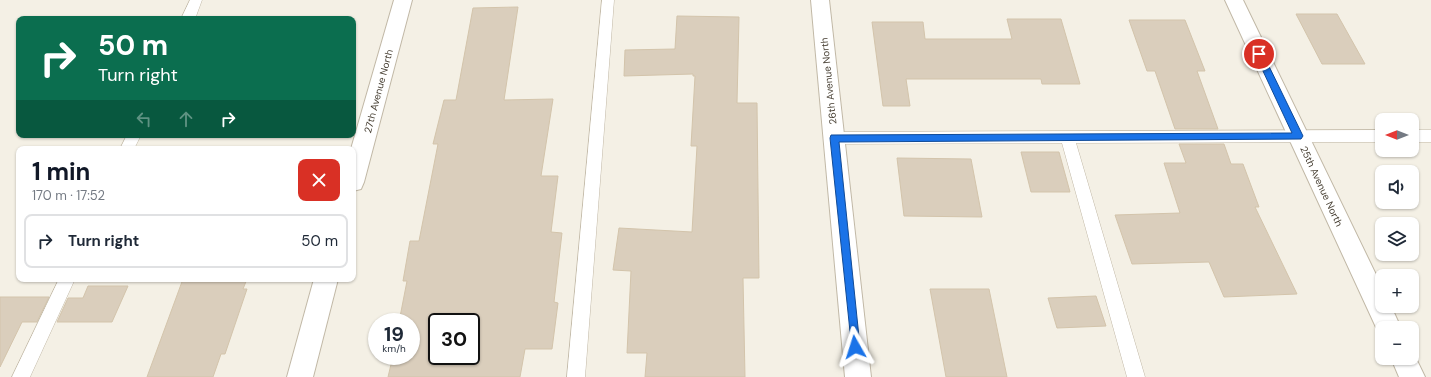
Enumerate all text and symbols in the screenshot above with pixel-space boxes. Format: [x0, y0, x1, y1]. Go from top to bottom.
text: 50 m [98, 27, 168, 64]
icon: right [32, 32, 84, 84]
street label: 26th Avenue North [817, 37, 840, 125]
pin [1242, 37, 1276, 71]
icon: arrive [1248, 43, 1270, 65]
street label: 27th Avenue North [361, 48, 396, 134]
text: Turn right [98, 63, 178, 87]
icon: left [133, 108, 155, 130]
icon: ahead [175, 108, 197, 130]
icon: right [217, 108, 239, 130]
north arrow [1375, 113, 1419, 157]
map controls [1375, 113, 1419, 365]
street label: 25th Avenue North [1297, 144, 1346, 229]
text: 1 min [32, 156, 90, 187]
button: close [298, 159, 340, 201]
button: sound [1375, 165, 1419, 209]
text: 170 m · 17:52 [32, 187, 105, 204]
button: layers [1375, 217, 1419, 261]
icon: right [34, 230, 56, 252]
text: Turn right [68, 231, 139, 251]
text: 50 m [301, 231, 338, 251]
button: + [1375, 269, 1419, 313]
speed limit sign: 30 [428, 313, 480, 365]
text: 19 [384, 321, 404, 347]
button: − [1375, 321, 1419, 365]
position arrow [834, 326, 876, 368]
text: km/h [382, 342, 406, 355]

